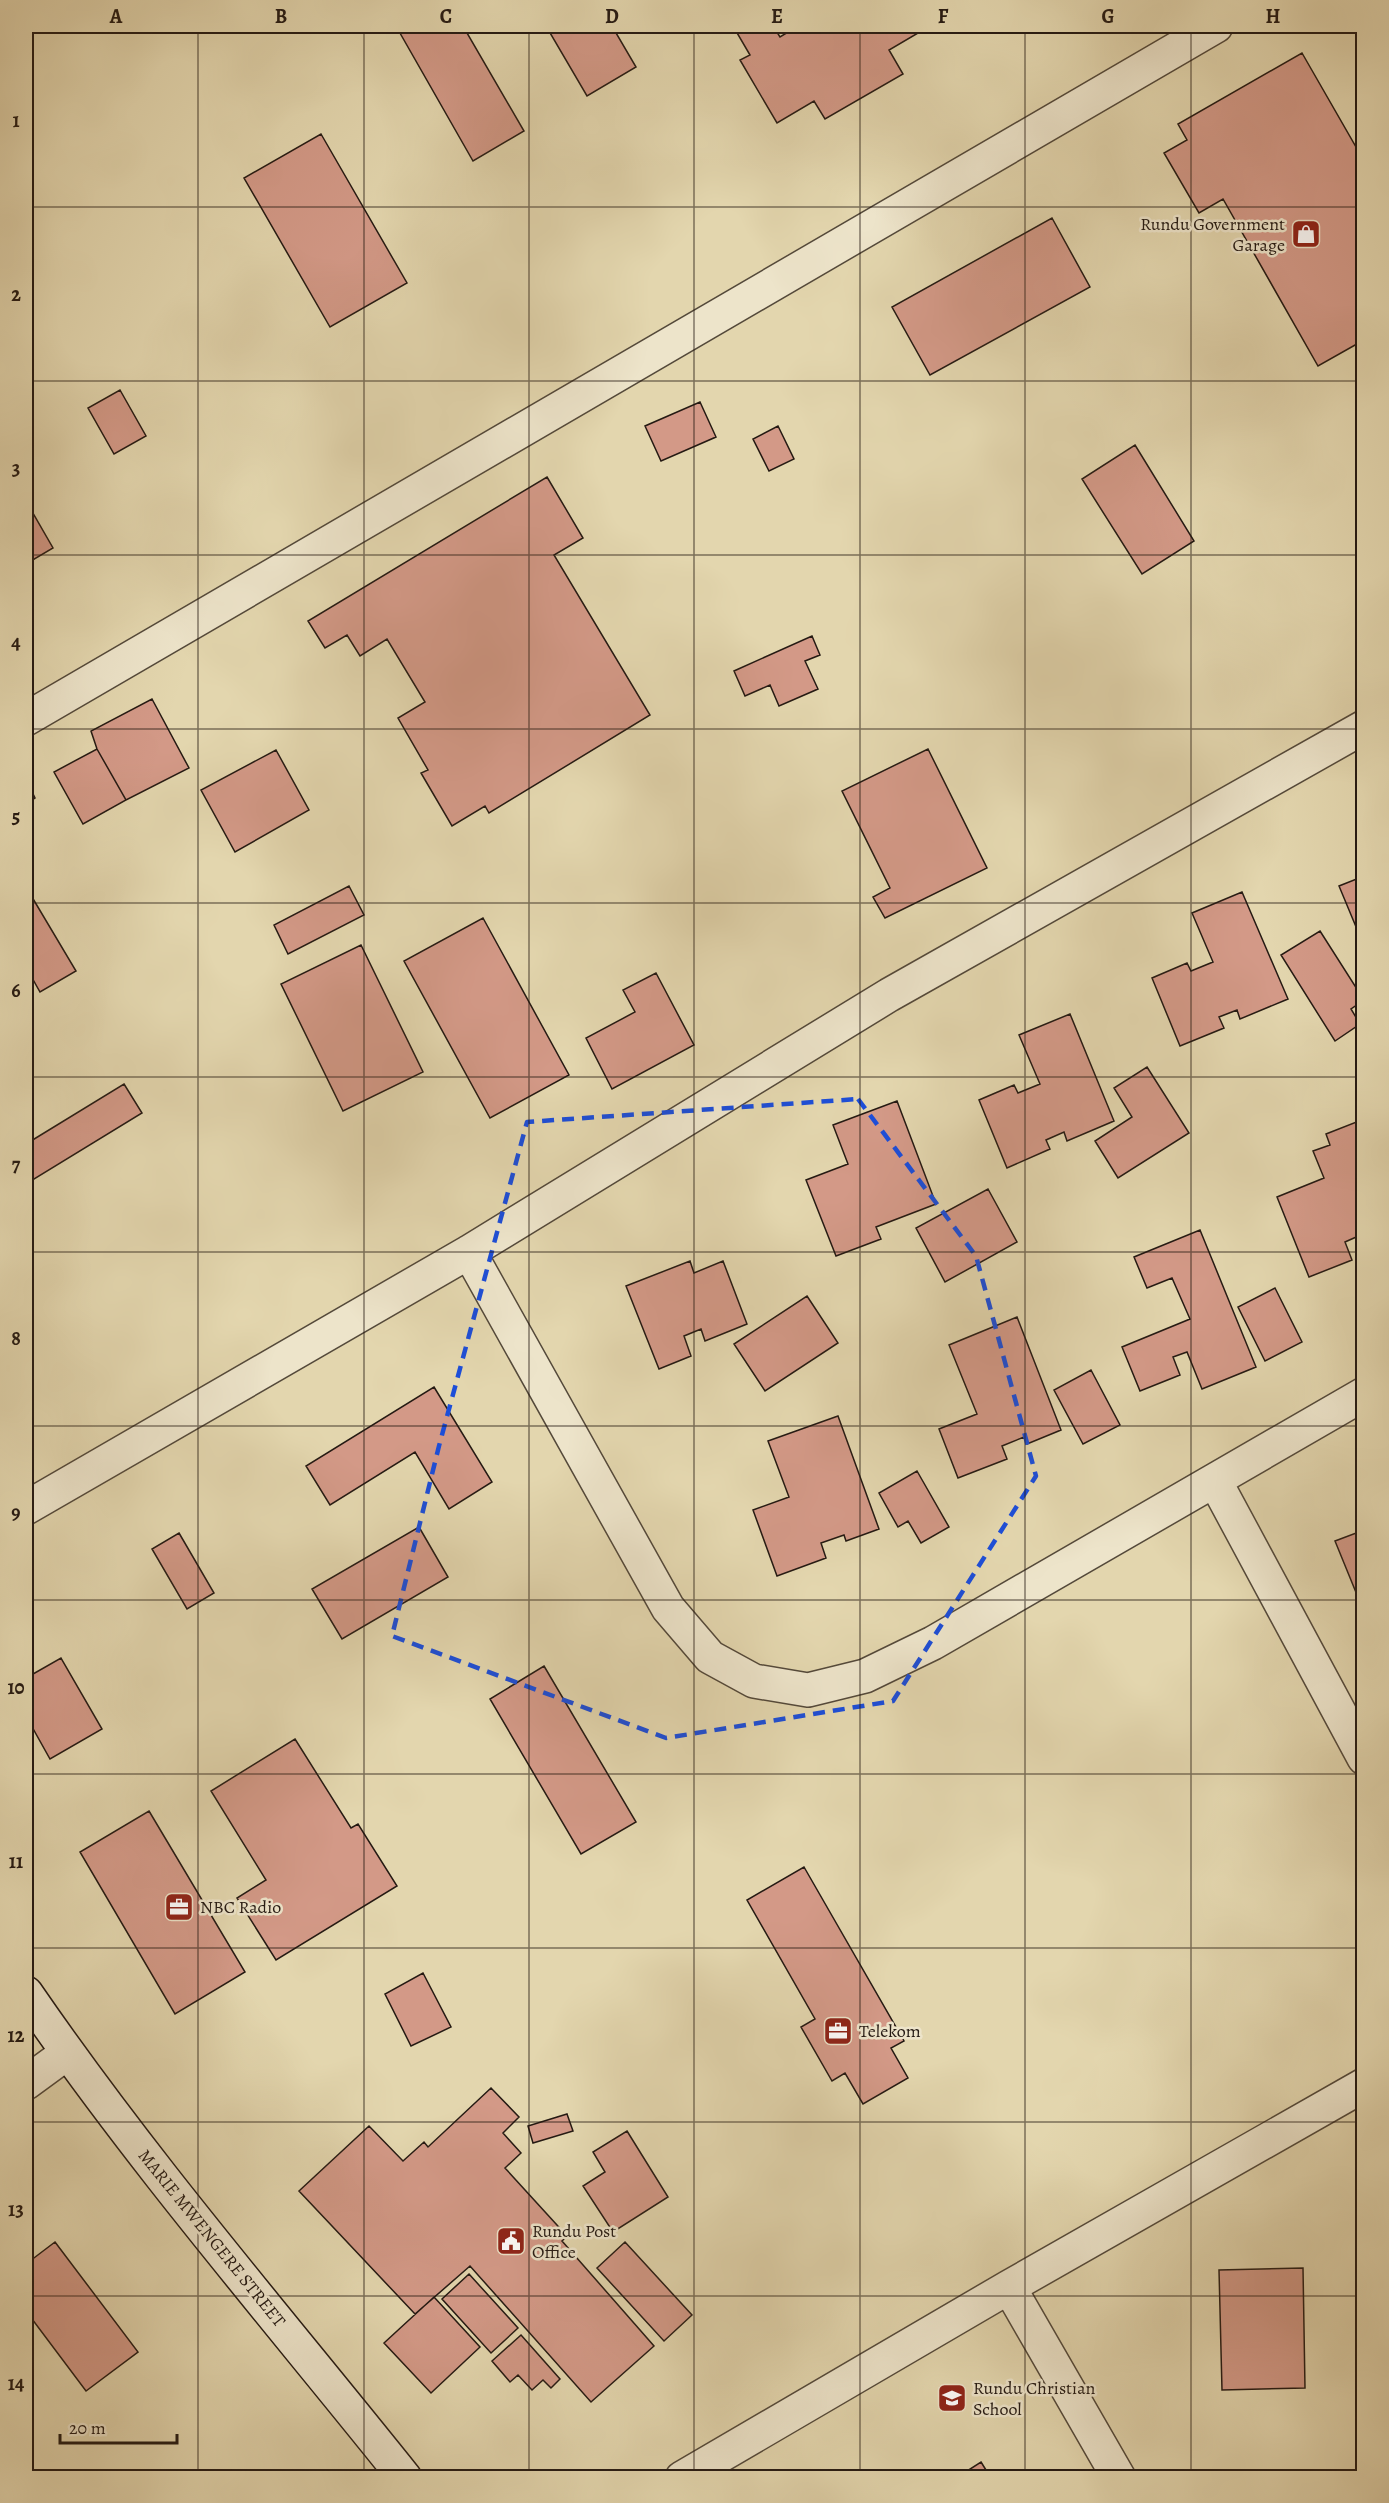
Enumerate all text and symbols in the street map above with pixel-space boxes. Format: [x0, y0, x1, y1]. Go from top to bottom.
text: A [109, 3, 123, 30]
text: B [275, 3, 287, 30]
text: C [440, 3, 452, 30]
text: D [605, 3, 619, 30]
text: E [771, 3, 783, 30]
text: F [938, 3, 949, 30]
text: G [1101, 3, 1115, 30]
text: H [1266, 3, 1281, 30]
text: 1 [12, 107, 20, 134]
place label: Rundu Government Garage [1140, 212, 1285, 257]
shop icon: Rundu Government Garage [1290, 218, 1322, 250]
text: 2 [11, 281, 21, 308]
text: 3 [12, 455, 20, 482]
text: 4 [11, 629, 21, 656]
text: 5 [12, 803, 20, 830]
text: 6 [11, 977, 21, 1004]
text: 7 [12, 1151, 21, 1178]
text: 8 [11, 1325, 21, 1352]
text: 9 [11, 1499, 21, 1526]
text: 10 [7, 1674, 25, 1701]
text: 11 [9, 1848, 23, 1875]
office icon: NBC Radio [163, 1891, 195, 1923]
place label: NBC Radio [200, 1895, 281, 1919]
office icon: Telekom [822, 2015, 854, 2047]
place label: Telekom [859, 2019, 921, 2043]
text: 12 [8, 2022, 25, 2049]
street label: MARIE MWENGERE STREET [133, 2144, 291, 2332]
text: 13 [8, 2196, 24, 2223]
place label: Rundu Post Office [532, 2219, 616, 2264]
public building icon: Rundu Post Office [495, 2225, 527, 2257]
text: 14 [8, 2370, 25, 2397]
place label: Rundu Christian School [973, 2376, 1096, 2421]
school or university icon: Rundu Christian School [936, 2382, 968, 2414]
scale bar [60, 2407, 177, 2445]
text: 20 m [69, 2416, 106, 2440]

